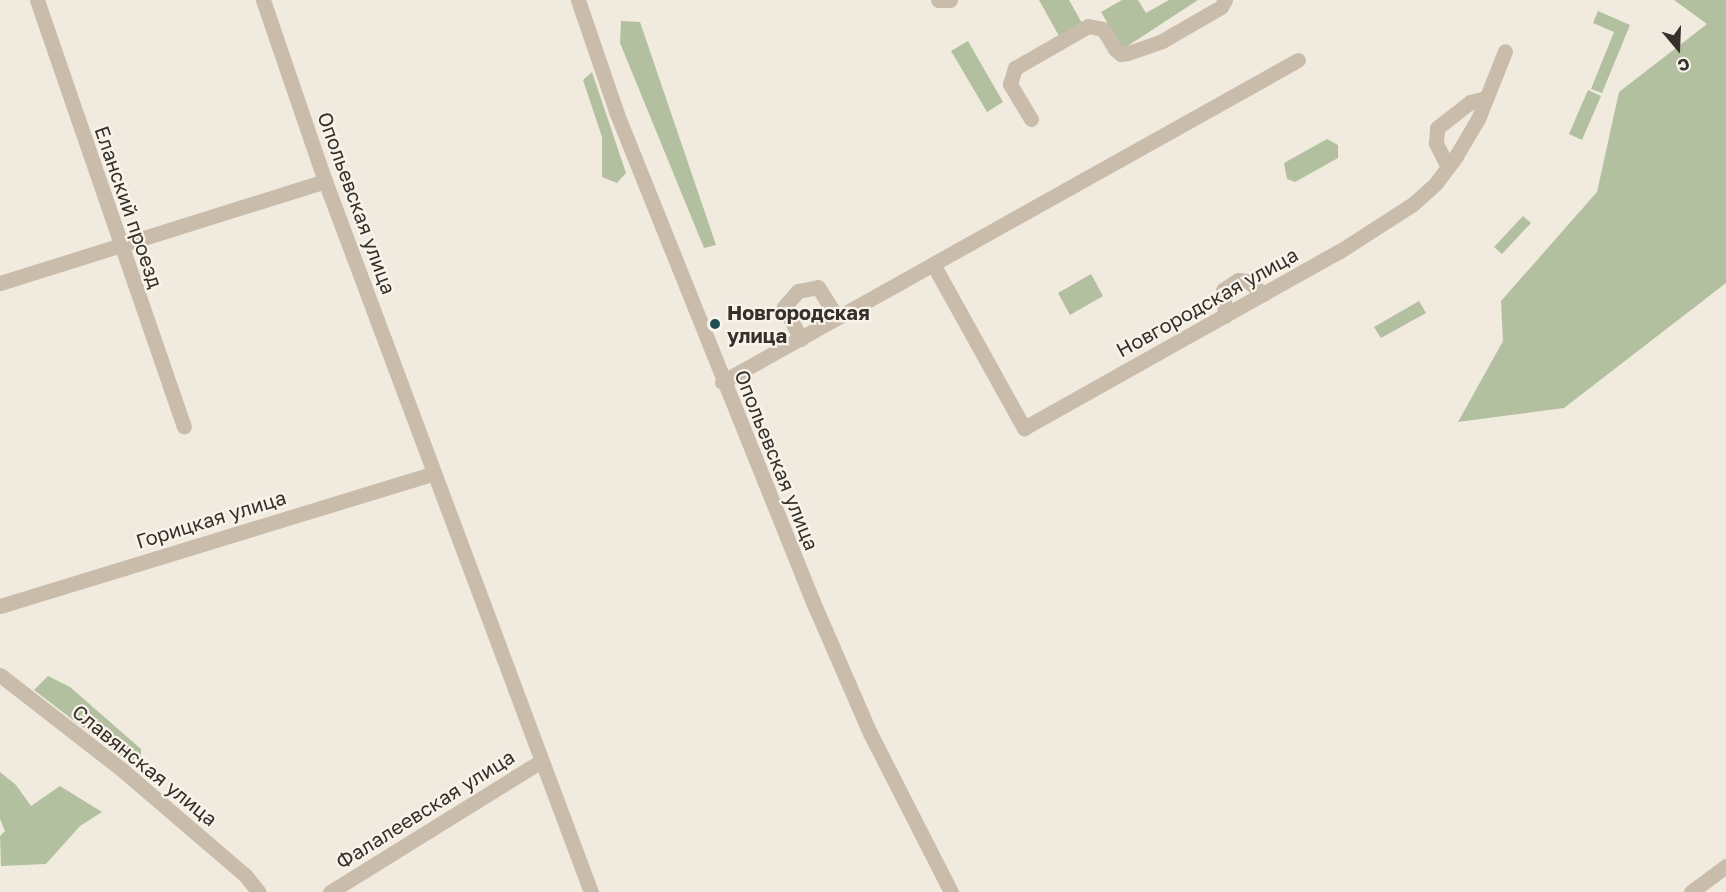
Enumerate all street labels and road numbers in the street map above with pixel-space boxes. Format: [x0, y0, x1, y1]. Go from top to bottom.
street label: Опольевская улица [313, 108, 401, 298]
street label: Еланский проезд [90, 123, 168, 291]
street label: Новгородская улица [1112, 242, 1302, 362]
street label: Опольевская улица [730, 366, 824, 554]
street label: Горицкая улица [133, 485, 289, 553]
street label: Славянская улица [68, 699, 222, 831]
street label: Фалалеевская улица [331, 744, 519, 874]

